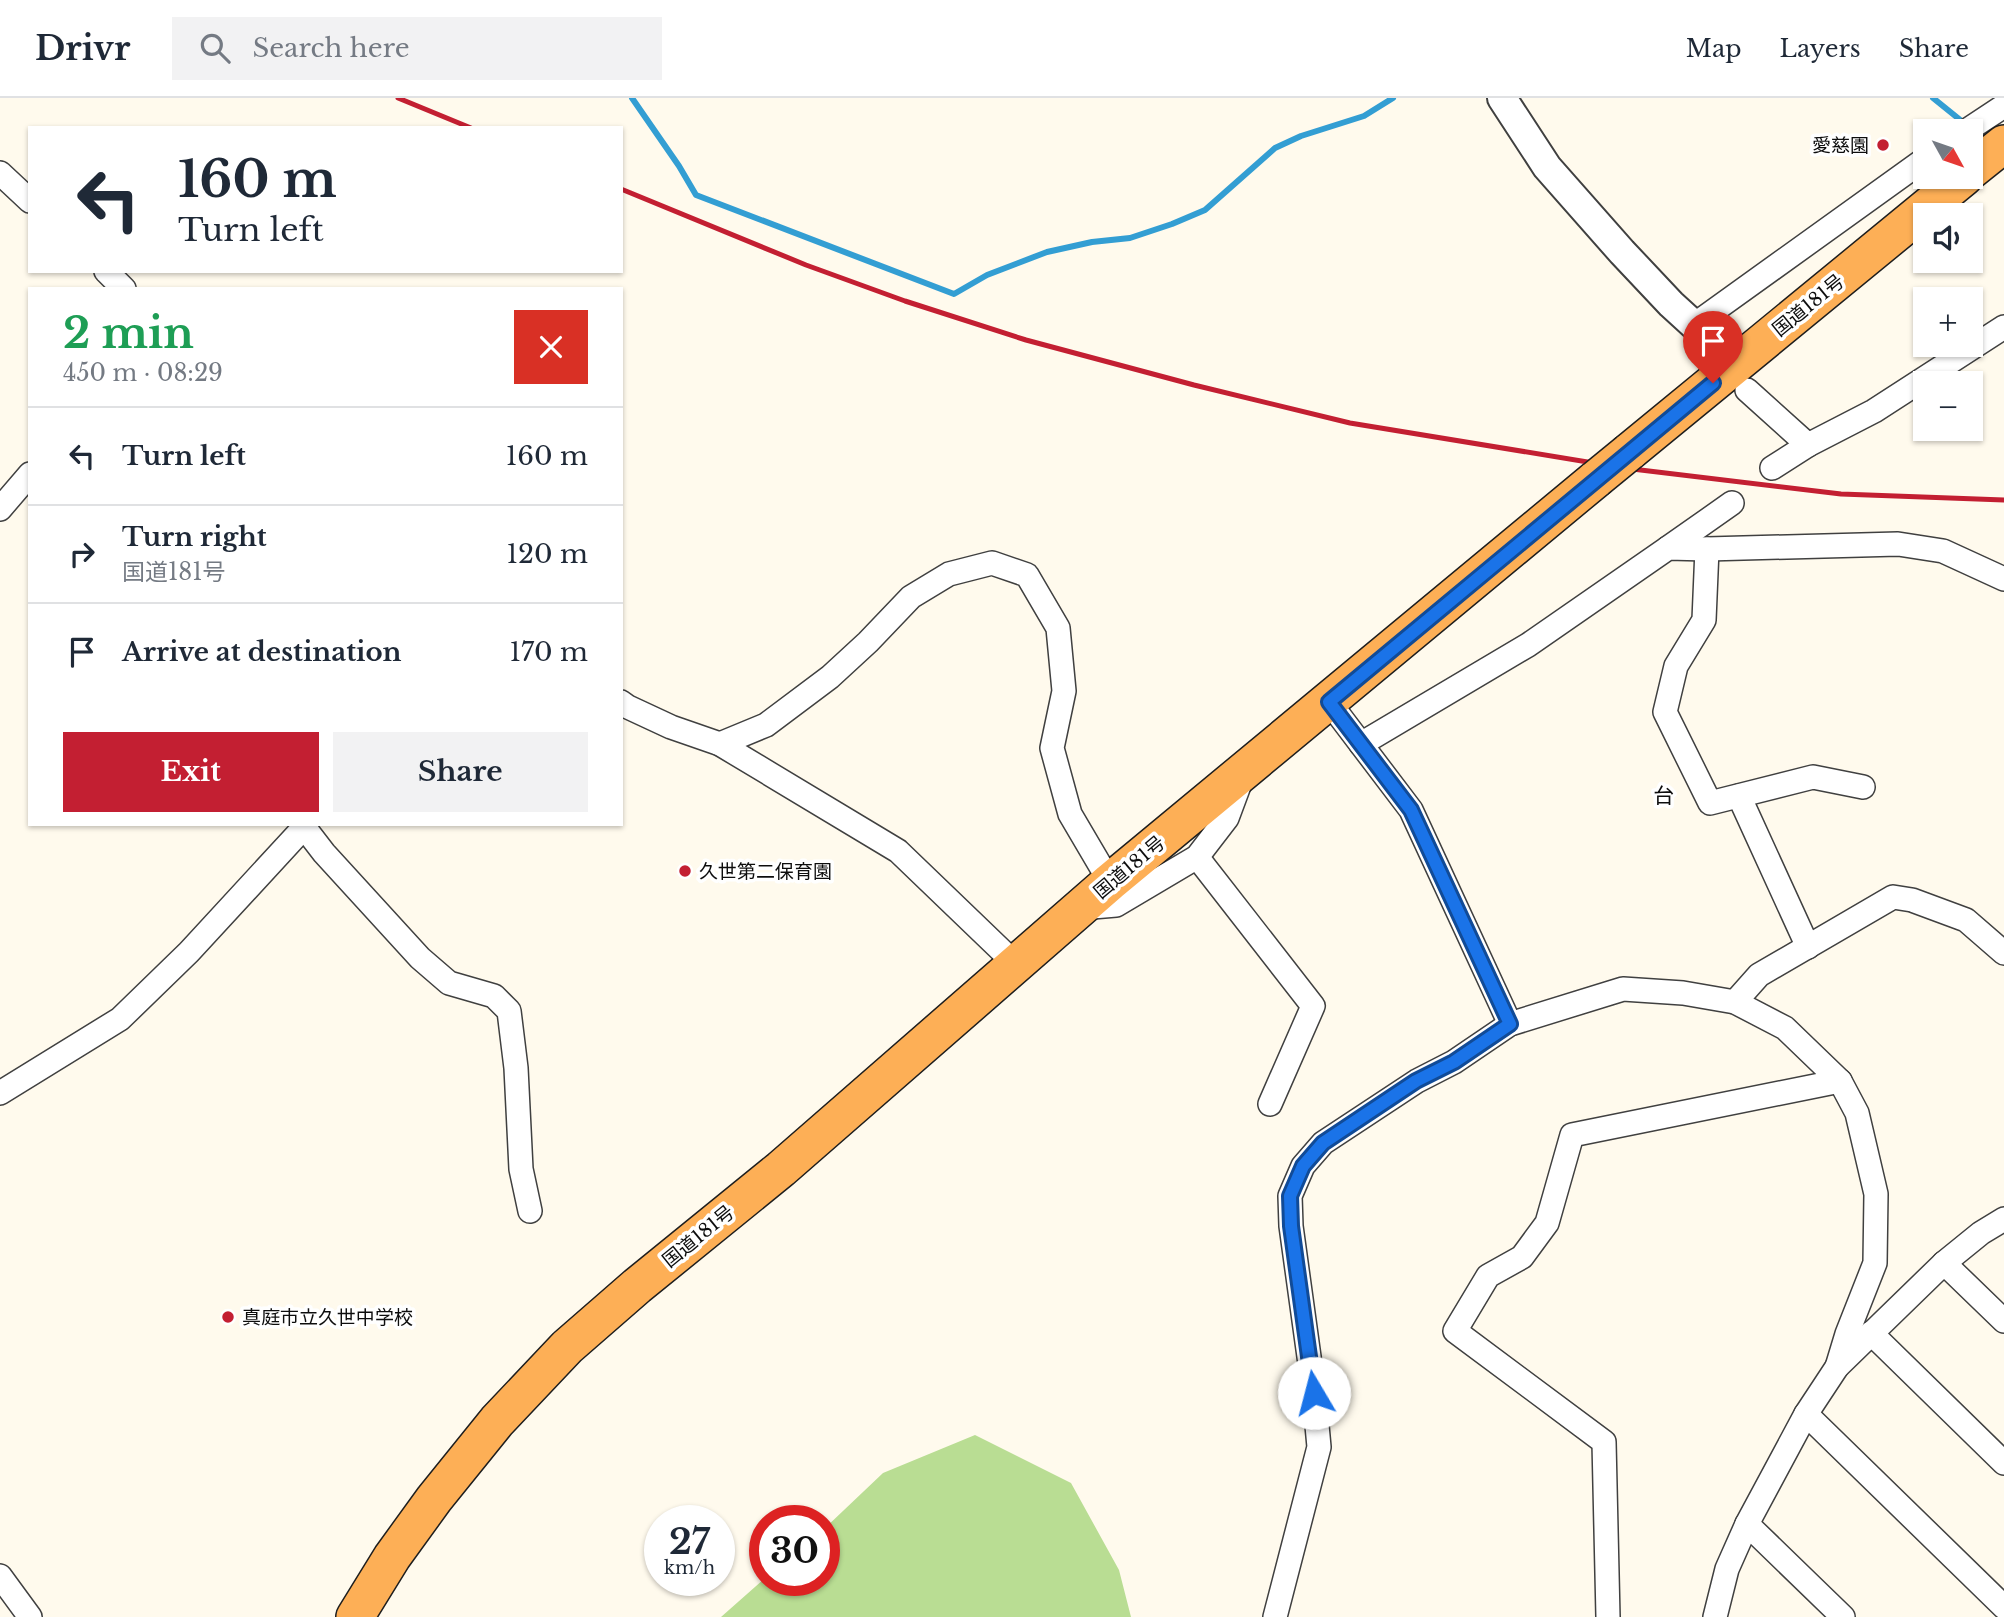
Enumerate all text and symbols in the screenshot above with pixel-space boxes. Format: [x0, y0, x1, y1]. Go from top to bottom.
search box [172, 17, 662, 80]
text: Drivr [35, 28, 130, 69]
icon: search [196, 29, 234, 67]
text: Search here [252, 32, 410, 64]
text: Map [1686, 34, 1742, 63]
text: Layers [1780, 34, 1861, 63]
text: Share [1899, 34, 1969, 63]
north arrow [1913, 119, 1983, 189]
map controls [1913, 119, 1983, 441]
place label: 愛慈園 [1812, 134, 1869, 157]
marker: 愛慈園 [1875, 137, 1891, 153]
text: 160 m [178, 149, 337, 210]
icon: left [63, 154, 154, 245]
button: sound [1913, 203, 1983, 273]
text: Turn left [178, 210, 324, 250]
street label: 国道181号 [1768, 270, 1849, 341]
button: + [1913, 287, 1983, 357]
text: 2 min [63, 307, 194, 359]
button: close [514, 310, 588, 384]
pin [1683, 311, 1743, 383]
icon: arrive [1694, 322, 1732, 360]
text: 450 m · 08:29 [63, 359, 223, 387]
button: − [1913, 371, 1983, 441]
icon: left [63, 437, 101, 475]
text: Turn left [122, 440, 246, 472]
text: 160 m [506, 440, 588, 472]
text: Turn right [122, 521, 267, 553]
icon: right [63, 535, 101, 573]
text: 120 m [506, 538, 588, 570]
text: 国道181号 [122, 558, 225, 586]
icon: arrive [63, 633, 101, 671]
text: Arrive at destination [122, 636, 402, 668]
text: 170 m [509, 636, 588, 668]
button: Exit [63, 732, 319, 812]
button: Share [333, 732, 588, 812]
district label: 台 [1654, 783, 1675, 809]
street label: 国道181号 [1089, 831, 1169, 904]
place label: 久世第二保育園 [699, 860, 832, 883]
marker: 久世第二保育園 [677, 863, 693, 879]
street label: 国道181号 [658, 1201, 739, 1272]
place label: 真庭市立久世中学校 [242, 1306, 413, 1329]
marker: 真庭市立久世中学校 [220, 1309, 236, 1325]
position arrow [1277, 1356, 1351, 1430]
speed limit sign: 30 [749, 1505, 840, 1596]
text: 27 [669, 1520, 710, 1563]
text: km/h [664, 1557, 715, 1579]

